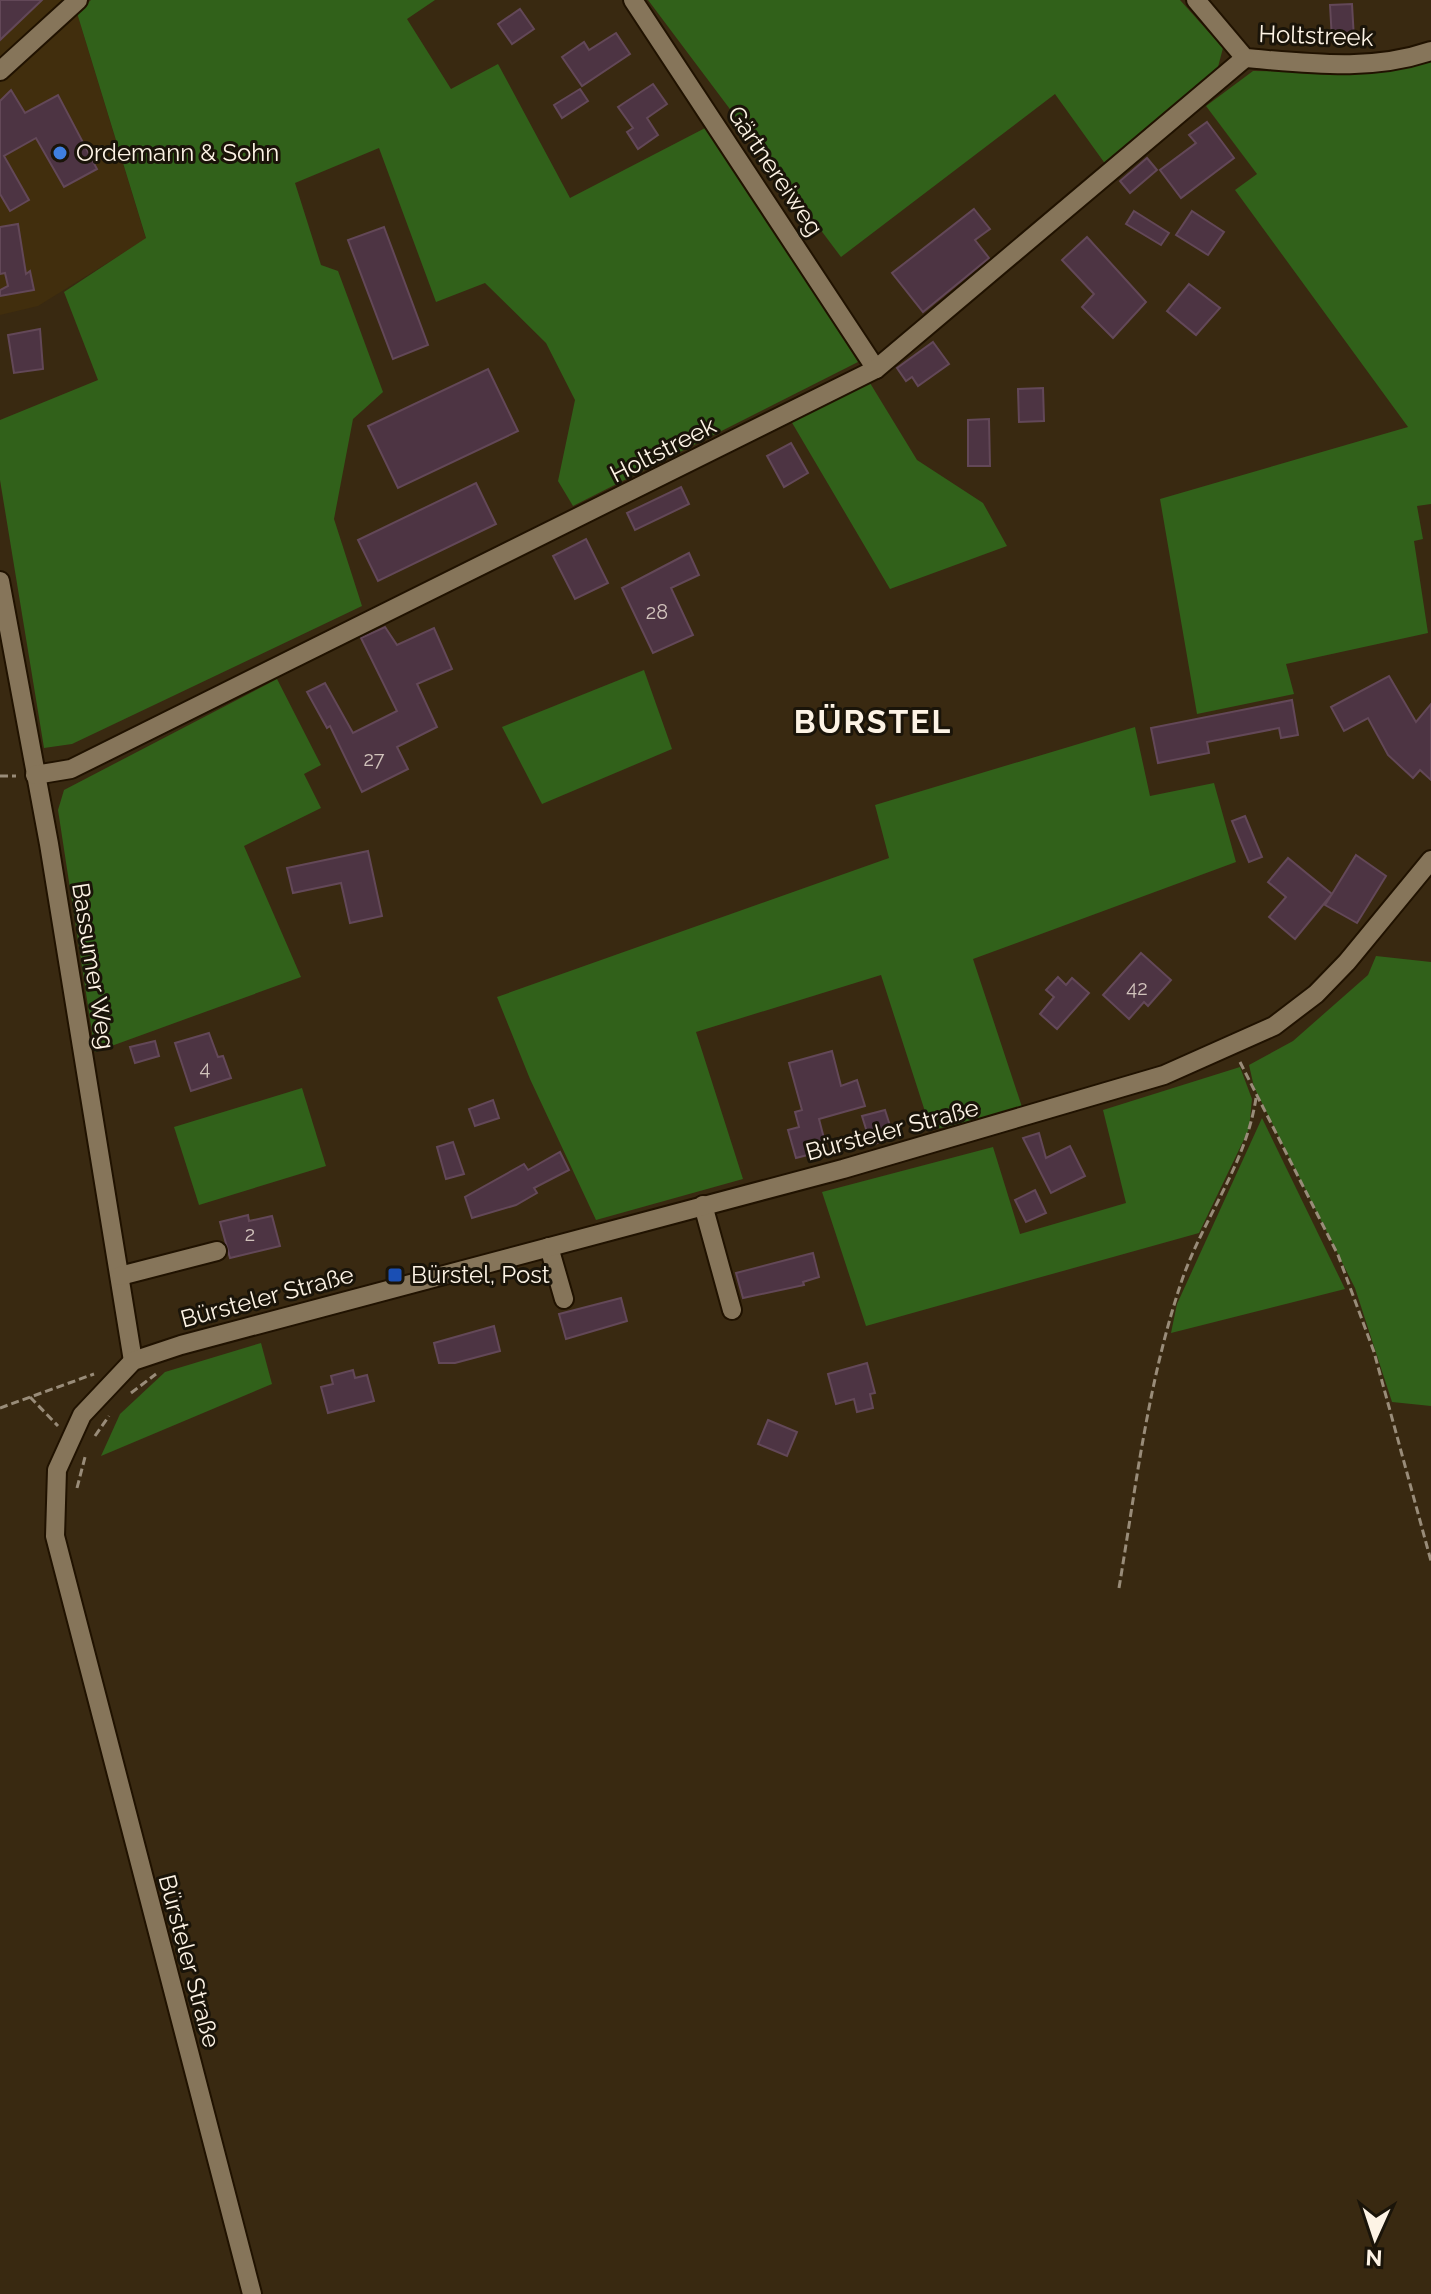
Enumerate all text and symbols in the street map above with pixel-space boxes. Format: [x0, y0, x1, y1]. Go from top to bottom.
street label: Holtstreek [1258, 19, 1374, 52]
street label: Gärtnereiweg [721, 100, 829, 241]
place label: Ordemann & Sohn [76, 138, 279, 167]
marker: Ordemann & Sohn [51, 144, 69, 162]
street label: Holtstreek [605, 410, 721, 489]
house number: 28 [646, 600, 668, 624]
district label: BÜRSTEL [794, 703, 952, 740]
house number: 27 [363, 747, 385, 771]
street label: Bassumer Weg [66, 881, 121, 1051]
house number: 42 [1126, 976, 1148, 1000]
house number: 4 [200, 1056, 211, 1080]
street label: Bürsteler Straße [802, 1092, 982, 1167]
house number: 2 [245, 1222, 255, 1246]
street label: Bürsteler Straße [177, 1259, 357, 1334]
place label: Bürstel, Post [411, 1260, 550, 1289]
marker: Bürstel, Post [386, 1266, 404, 1284]
street label: Bürsteler Straße [152, 1871, 227, 2051]
north arrow [1335, 2198, 1415, 2278]
text: N [1365, 2245, 1383, 2271]

